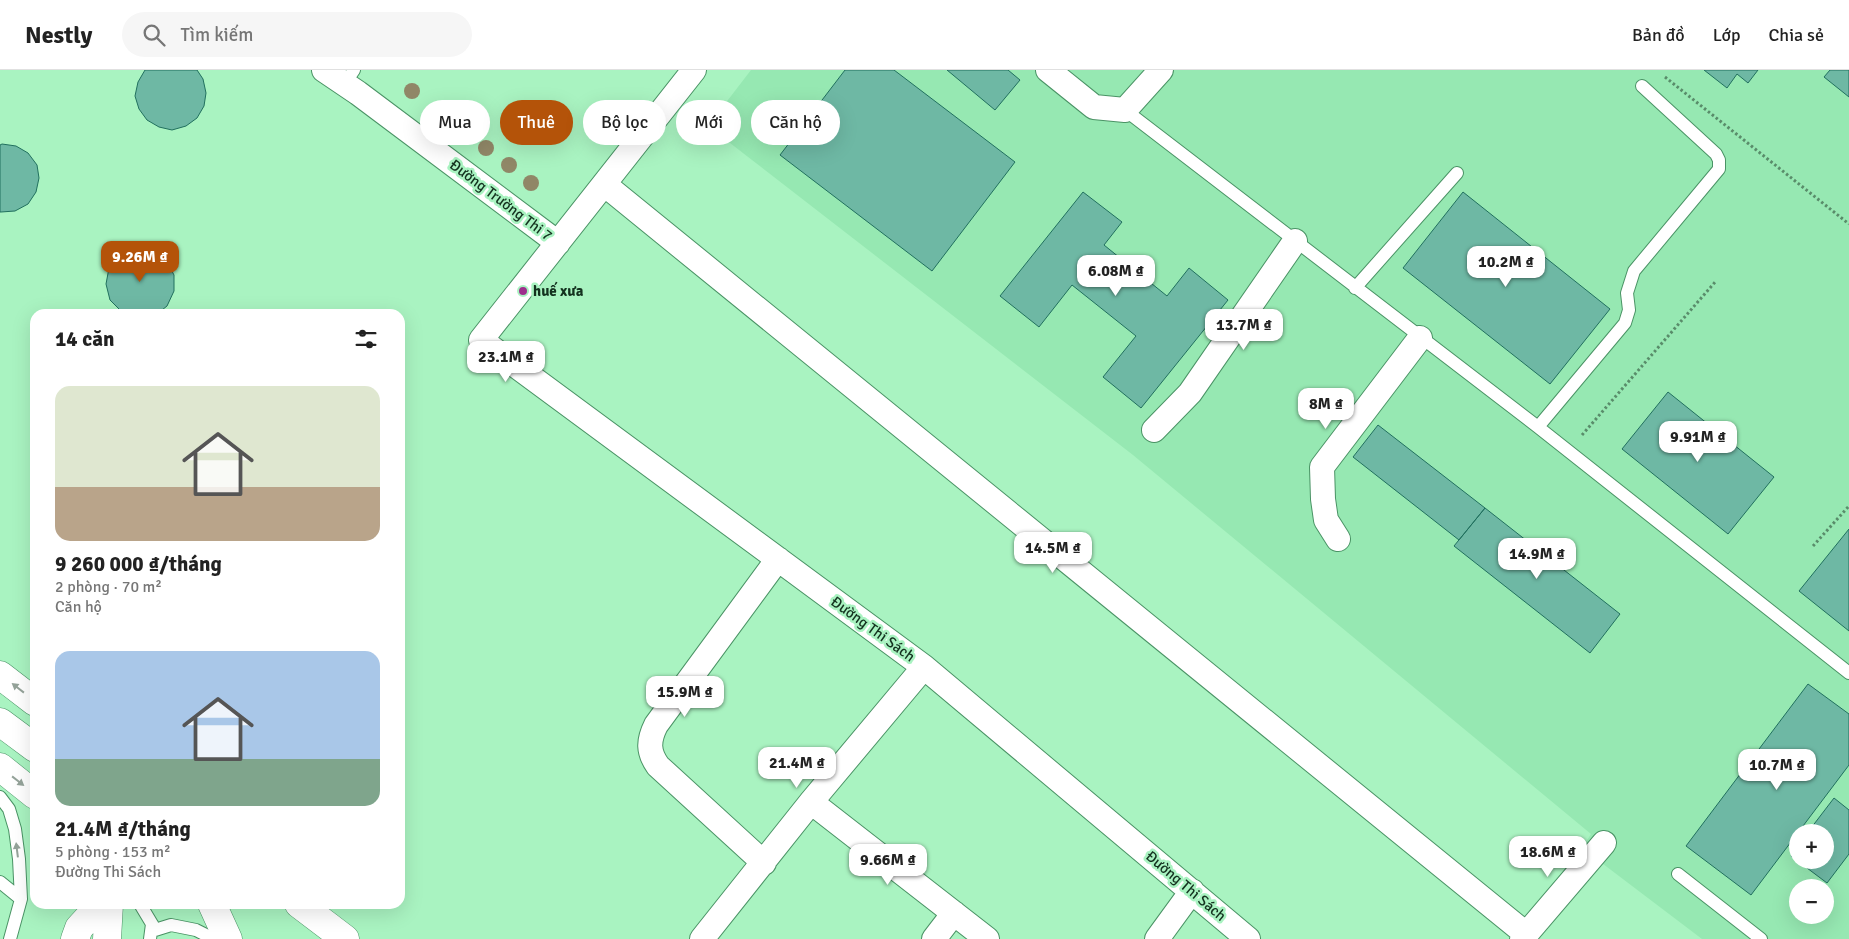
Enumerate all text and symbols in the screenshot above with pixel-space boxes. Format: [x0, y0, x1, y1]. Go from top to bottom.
search box [122, 12, 472, 57]
text: Nestly [25, 20, 92, 50]
icon: search [140, 21, 168, 49]
text: Tìm kiếm [180, 23, 253, 47]
text: Bản đồ [1632, 24, 1685, 46]
text: Lớp [1713, 24, 1740, 46]
text: Chia sẻ [1768, 24, 1824, 46]
chip: Mua [420, 100, 490, 145]
chip: Thuê [500, 100, 573, 145]
chip: Bộ lọc [583, 100, 666, 145]
chip: Mới [676, 100, 741, 145]
chip: Căn hộ [751, 100, 840, 145]
street label: Đường Trường Thi 7 [446, 155, 556, 245]
pin: 9.26M ₫ [94, 240, 186, 283]
pin: 10.2M ₫ [1460, 246, 1552, 288]
text: 9.26M ₫ [112, 247, 168, 267]
text: 10.2M ₫ [1478, 252, 1534, 272]
pin: 6.08M ₫ [1070, 254, 1162, 297]
text: 6.08M ₫ [1088, 261, 1144, 281]
place label: huế xưa [533, 281, 584, 300]
marker: huế xưa [517, 285, 529, 297]
pin: 13.7M ₫ [1198, 308, 1290, 351]
text: 13.7M ₫ [1216, 315, 1272, 335]
icon: filters [352, 325, 380, 353]
text: 14 căn [55, 326, 115, 352]
pin: 23.1M ₫ [460, 340, 552, 383]
text: 23.1M ₫ [478, 347, 534, 367]
pin: 8M ₫ [1296, 388, 1356, 430]
text: 8M ₫ [1309, 394, 1343, 414]
icon: home [173, 419, 263, 509]
pin: 9.91M ₫ [1652, 420, 1744, 463]
text: 9.91M ₫ [1670, 427, 1726, 447]
pin: 14.5M ₫ [1007, 532, 1099, 574]
text: 14.5M ₫ [1025, 538, 1081, 558]
pin: 14.9M ₫ [1491, 538, 1583, 580]
text: 14.9M ₫ [1509, 544, 1565, 564]
text: 9 260 000 ₫/tháng [55, 551, 222, 577]
text: 2 phòng · 70 m² [55, 577, 162, 597]
street label: Đường Thi Sách [827, 592, 919, 666]
text: Căn hộ [55, 597, 102, 617]
pin: 15.9M ₫ [639, 676, 731, 718]
text: 15.9M ₫ [657, 682, 713, 702]
one-way arrow [11, 683, 24, 694]
icon: home [173, 684, 263, 774]
pin: 21.4M ₫ [751, 746, 843, 789]
pin: 10.7M ₫ [1731, 748, 1823, 791]
text: 21.4M ₫ [769, 753, 825, 773]
text: 10.7M ₫ [1749, 755, 1805, 775]
one-way arrow [11, 775, 24, 786]
text: 21.4M ₫/tháng [55, 816, 191, 842]
map controls [1789, 824, 1834, 924]
button: + [1789, 824, 1834, 869]
pin: 18.6M ₫ [1502, 836, 1594, 878]
one-way arrow [13, 842, 21, 858]
text: 5 phòng · 153 m² [55, 842, 171, 862]
text: 18.6M ₫ [1520, 842, 1576, 862]
pin: 9.66M ₫ [842, 844, 934, 886]
street label: Đường Thi Sách [1142, 847, 1230, 925]
text: 9.66M ₫ [860, 850, 916, 870]
text: Đường Thi Sách [55, 862, 161, 882]
button: − [1789, 879, 1834, 924]

